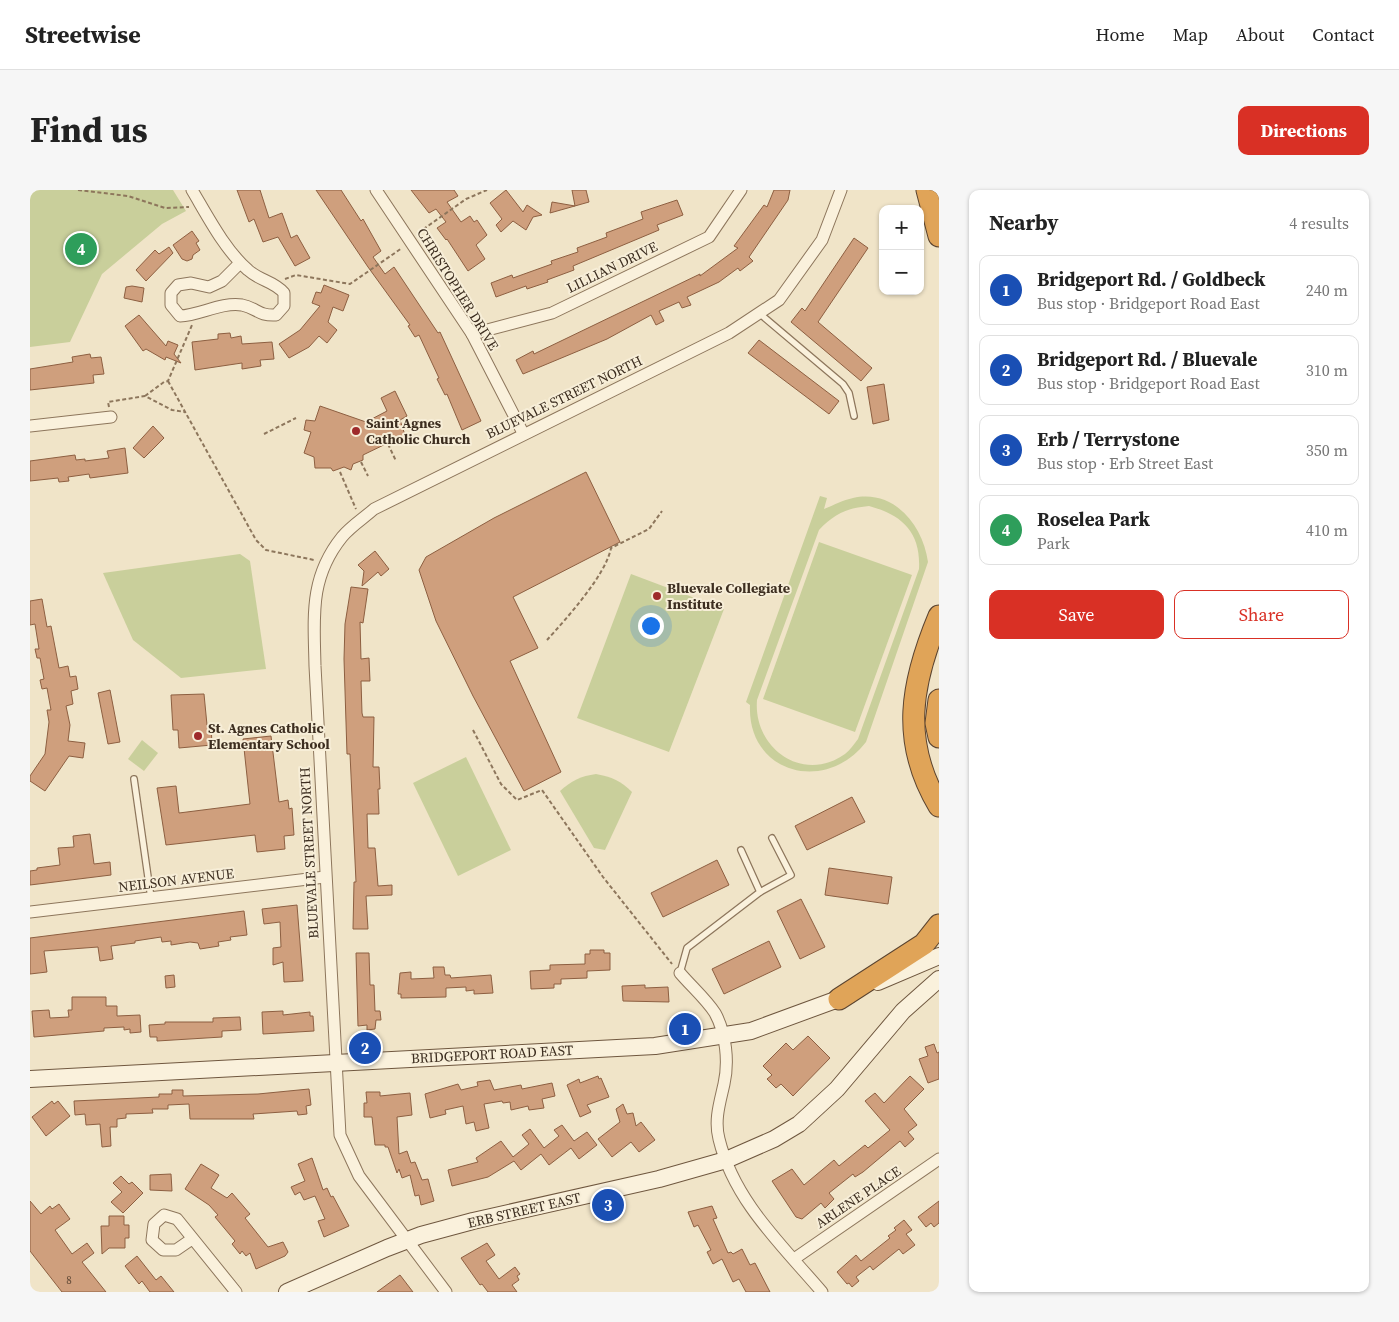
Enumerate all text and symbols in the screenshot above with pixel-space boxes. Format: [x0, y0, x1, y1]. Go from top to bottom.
text: Streetwise [25, 18, 141, 51]
text: Home [1096, 22, 1145, 47]
text: Map [1173, 22, 1208, 47]
text: About [1236, 22, 1284, 47]
text: Contact [1312, 22, 1374, 47]
text: Find us [30, 106, 148, 154]
button: Directions [1238, 106, 1369, 155]
map controls [879, 205, 924, 295]
button: + [879, 205, 924, 250]
text: Nearby [989, 208, 1059, 237]
text: 4 results [1289, 212, 1349, 234]
street label: CHRISTOPHER DRIVE [412, 224, 504, 354]
pin: 4 [65, 230, 97, 268]
street label: LILLIAN DRIVE [563, 236, 661, 298]
button: − [879, 250, 924, 295]
text: Bridgeport Rd. / Goldbeck [1037, 266, 1265, 292]
text: 1 [1002, 279, 1010, 301]
text: 240 m [1306, 279, 1348, 301]
text: Bus stop · Bridgeport Road East [1037, 292, 1260, 314]
text: Bridgeport Rd. / Bluevale [1037, 346, 1258, 372]
street label: BLUEVALE STREET NORTH [482, 350, 646, 444]
text: 2 [1002, 359, 1010, 381]
text: 310 m [1306, 359, 1348, 381]
text: Bus stop · Bridgeport Road East [1037, 372, 1260, 394]
place label: Saint Agnes Catholic Church [366, 413, 471, 449]
marker: Saint Agnes Catholic Church [350, 425, 362, 437]
text: Erb / Terrystone [1037, 426, 1180, 452]
text: 3 [1002, 439, 1010, 461]
text: 350 m [1306, 439, 1348, 461]
text: Bus stop · Erb Street East [1037, 452, 1213, 474]
text: Roselea Park [1037, 506, 1150, 532]
text: 4 [1002, 519, 1010, 541]
text: 410 m [1306, 519, 1348, 541]
text: Park [1037, 532, 1070, 554]
place label: Bluevale Collegiate Institute [667, 578, 790, 614]
marker: Bluevale Collegiate Institute [651, 590, 663, 602]
button: Save [989, 590, 1164, 639]
button: Share [1174, 590, 1349, 639]
your location [638, 613, 664, 639]
place label: St. Agnes Catholic Elementary School [208, 718, 330, 754]
marker: St. Agnes Catholic Elementary School [192, 730, 204, 742]
street label: BLUEVALE STREET NORTH [295, 767, 323, 939]
street label: NEILSON AVENUE [117, 863, 235, 897]
pin: 1 [669, 1010, 701, 1048]
pin: 2 [349, 1029, 381, 1067]
street label: BRIDGEPORT ROAD EAST [410, 1040, 574, 1068]
street label: ARLENE PLACE [811, 1161, 905, 1233]
pin: 3 [592, 1186, 624, 1224]
street label: ERB STREET EAST [465, 1187, 583, 1233]
house number: 8 [66, 1273, 72, 1288]

